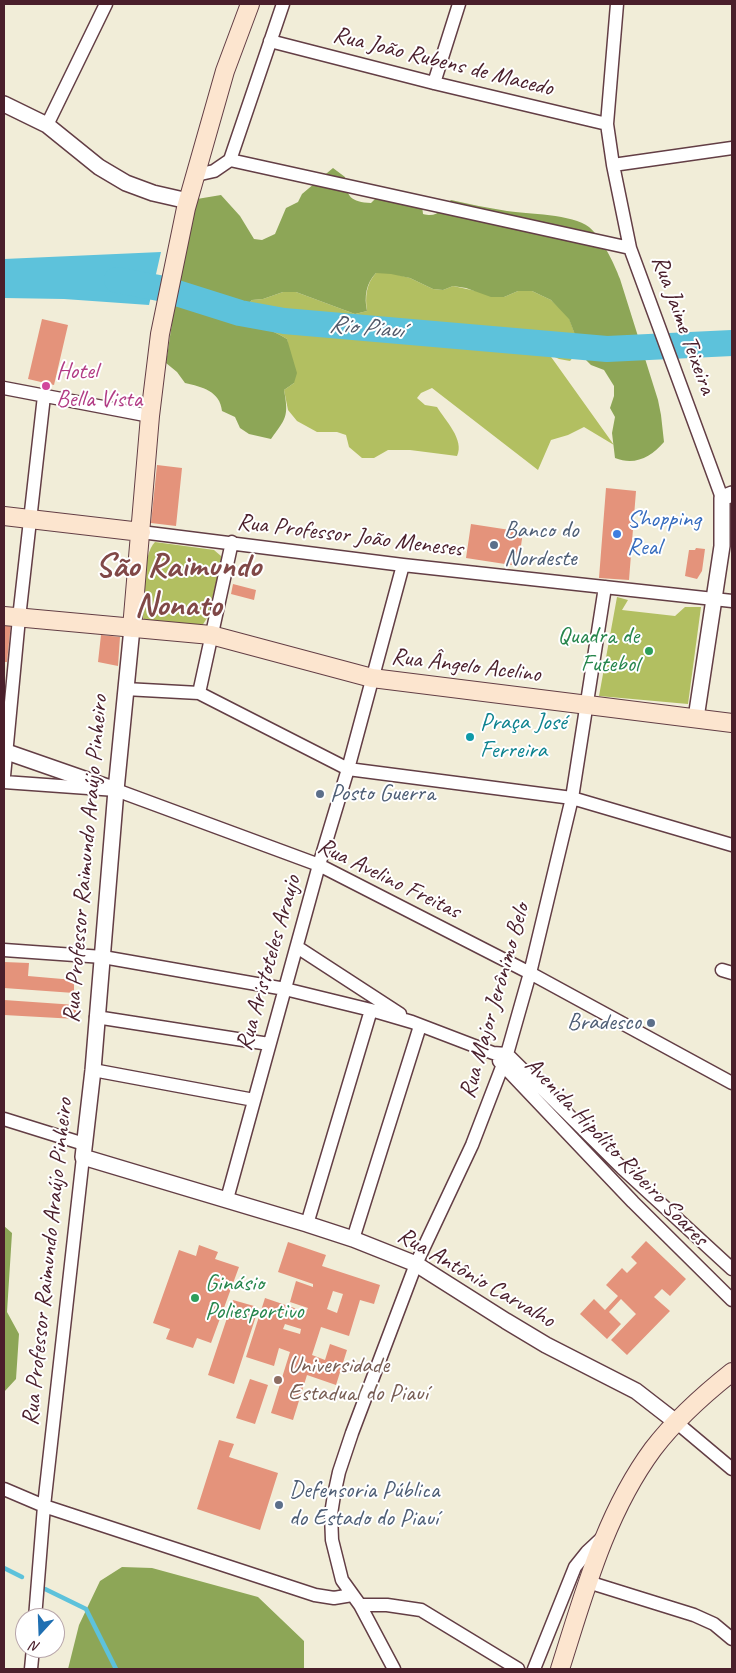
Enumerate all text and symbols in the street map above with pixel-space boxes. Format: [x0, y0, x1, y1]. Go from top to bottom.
street label: Rua João Rubens de Macedo [330, 21, 556, 103]
street label: Rua Jaime Teixeira [645, 252, 721, 398]
water label: Rio Piauí [328, 310, 404, 346]
place label: Hotel Bella Vista [56, 358, 142, 414]
marker: Hotel Bella Vista [40, 380, 52, 392]
place label: Shopping Real [627, 506, 701, 562]
street label: Rua Professor João Meneses [236, 508, 464, 564]
place label: Banco do Nordeste [504, 517, 578, 573]
marker: Shopping Real [611, 528, 623, 540]
marker: Banco do Nordeste [488, 539, 500, 551]
district label: São Raimundo Nonato [95, 547, 261, 626]
place label: Quadra de Futebol [557, 623, 639, 679]
street label: Rua Ângelo Acelino [390, 643, 542, 689]
marker: Quadra de Futebol [643, 645, 655, 657]
street label: Rua Professor Raimundo Araújo Pinheiro [57, 694, 115, 1024]
place label: Praça José Ferreira [480, 709, 567, 765]
marker: Praça José Ferreira [464, 731, 476, 743]
place label: Posto Guerra [330, 780, 435, 808]
marker: Posto Guerra [314, 788, 326, 800]
street label: Rua Avelino Freitas [313, 832, 465, 926]
street label: Rua Aristoteles Araujo [230, 872, 308, 1054]
street label: Rua Major Jerônimo Belo [453, 900, 537, 1102]
place label: Bradesco [567, 1009, 641, 1037]
marker: Bradesco [645, 1017, 657, 1029]
street label: Avenida Hipólito Ribeiro Soares [518, 1051, 714, 1253]
street label: Rua Professor Raimundo Araújo Pinheiro [16, 1097, 80, 1427]
street label: Rua Antônio Carvalho [392, 1221, 560, 1335]
place label: Ginásio Poliesportivo [205, 1270, 303, 1326]
marker: Ginásio Poliesportivo [189, 1292, 201, 1304]
place label: Universidade Estadual do Piauí [288, 1352, 428, 1408]
marker: Universidade Estadual do Piauí [272, 1374, 284, 1386]
place label: Defensoria Pública do Estado do Piauí [289, 1477, 439, 1533]
marker: Defensoria Pública do Estado do Piauí [273, 1499, 285, 1511]
north arrow [15, 1608, 65, 1658]
text: N [28, 1637, 42, 1656]

